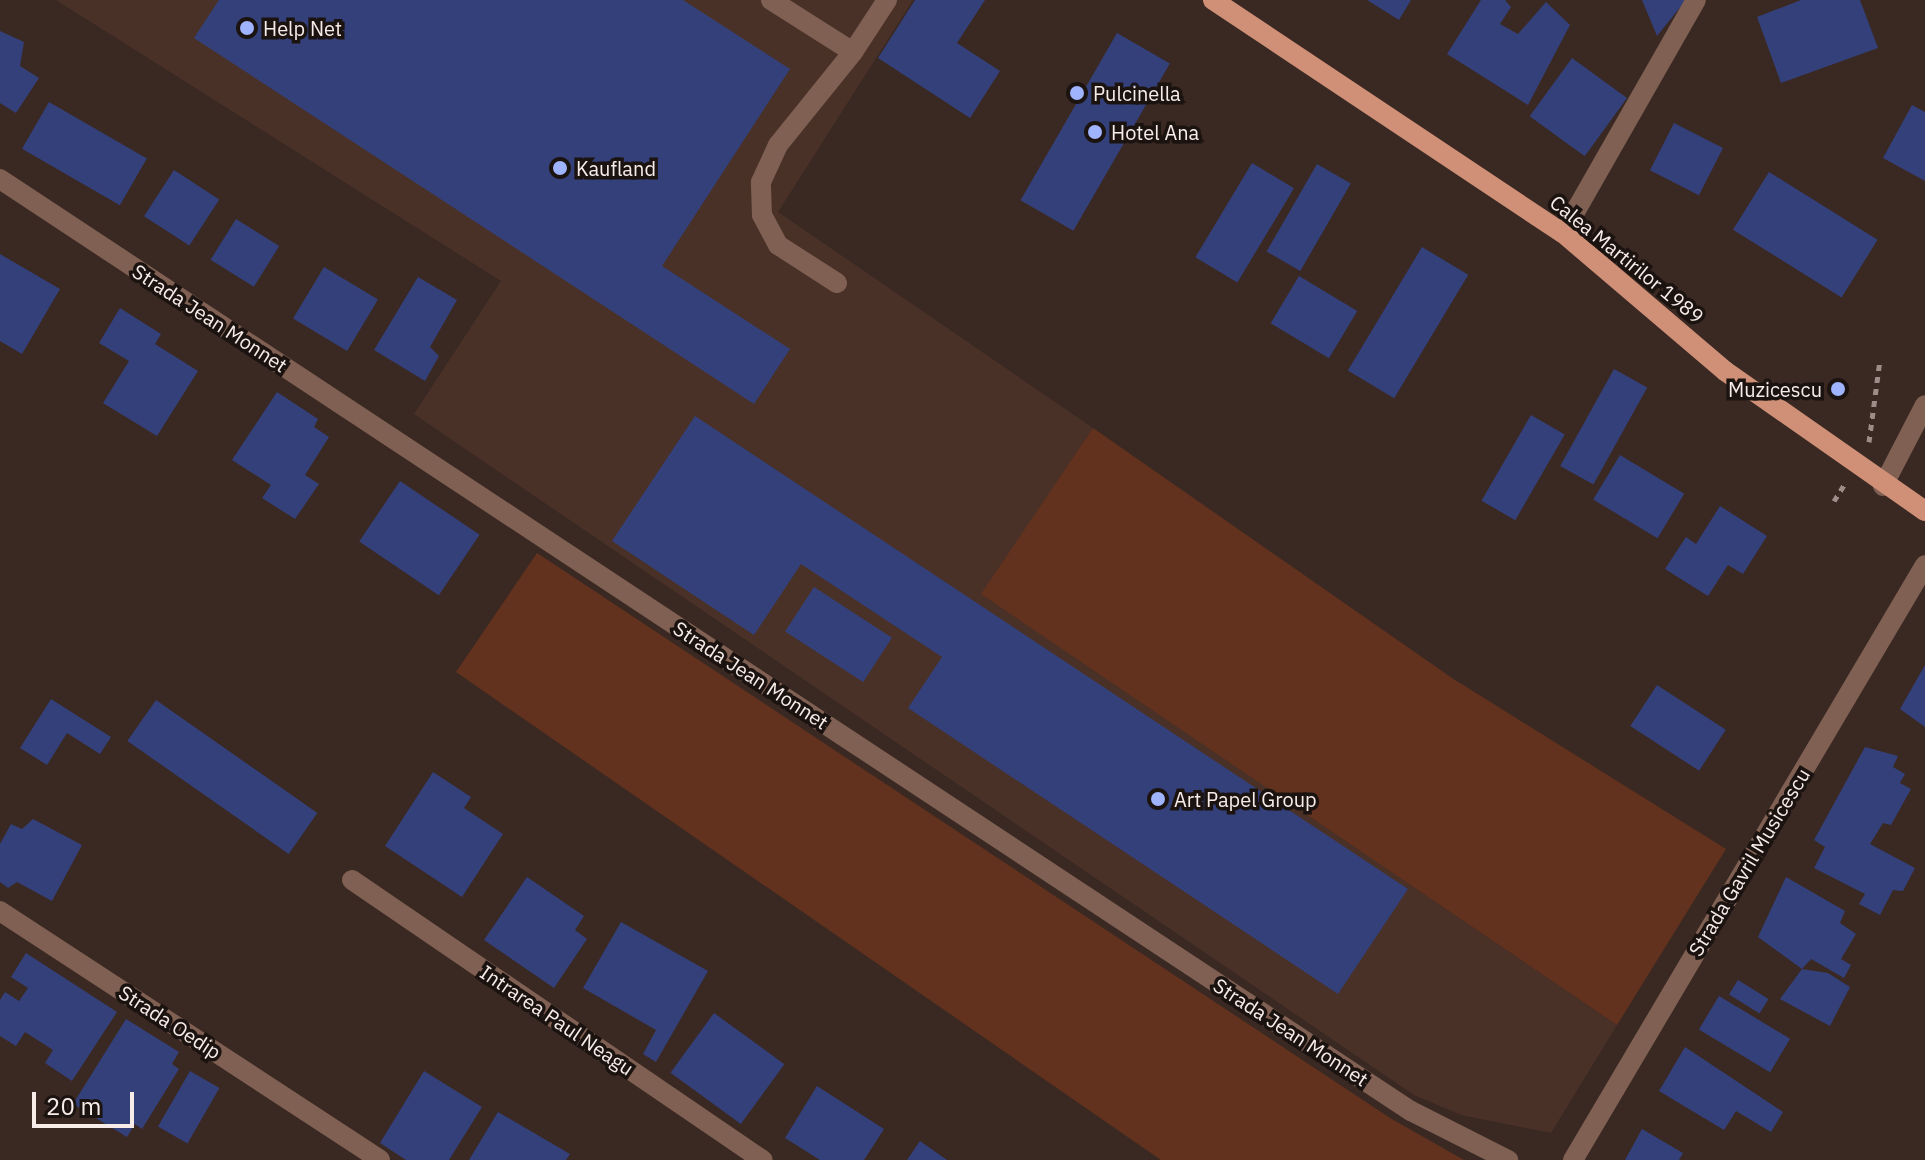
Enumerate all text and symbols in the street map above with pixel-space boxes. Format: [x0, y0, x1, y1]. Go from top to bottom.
place label: Help Net [263, 16, 342, 40]
marker: Help Net [238, 19, 256, 37]
place label: Pulcinella [1093, 81, 1181, 105]
marker: Pulcinella [1068, 84, 1086, 102]
place label: Hotel Ana [1111, 120, 1199, 144]
marker: Hotel Ana [1086, 123, 1104, 141]
place label: Kaufland [576, 156, 656, 180]
marker: Kaufland [551, 159, 569, 177]
street label: Calea Martirilor 1989 [1545, 190, 1709, 328]
street label: Strada Jean Monnet [128, 259, 292, 377]
place label: Muzicescu [1728, 377, 1822, 401]
marker: Muzicescu [1829, 380, 1847, 398]
street label: Strada Jean Monnet [669, 616, 833, 734]
street label: Strada Gavril Musicescu [1683, 764, 1815, 960]
place label: Art Papel Group [1174, 787, 1317, 811]
marker: Art Papel Group [1149, 790, 1167, 808]
street label: Intrarea Paul Neagu [476, 960, 638, 1080]
street label: Strada Jean Monnet [1209, 973, 1373, 1091]
street label: Strada Oedip [114, 980, 226, 1064]
scale bar [36, 1076, 138, 1126]
text: 20 m [46, 1090, 101, 1122]

